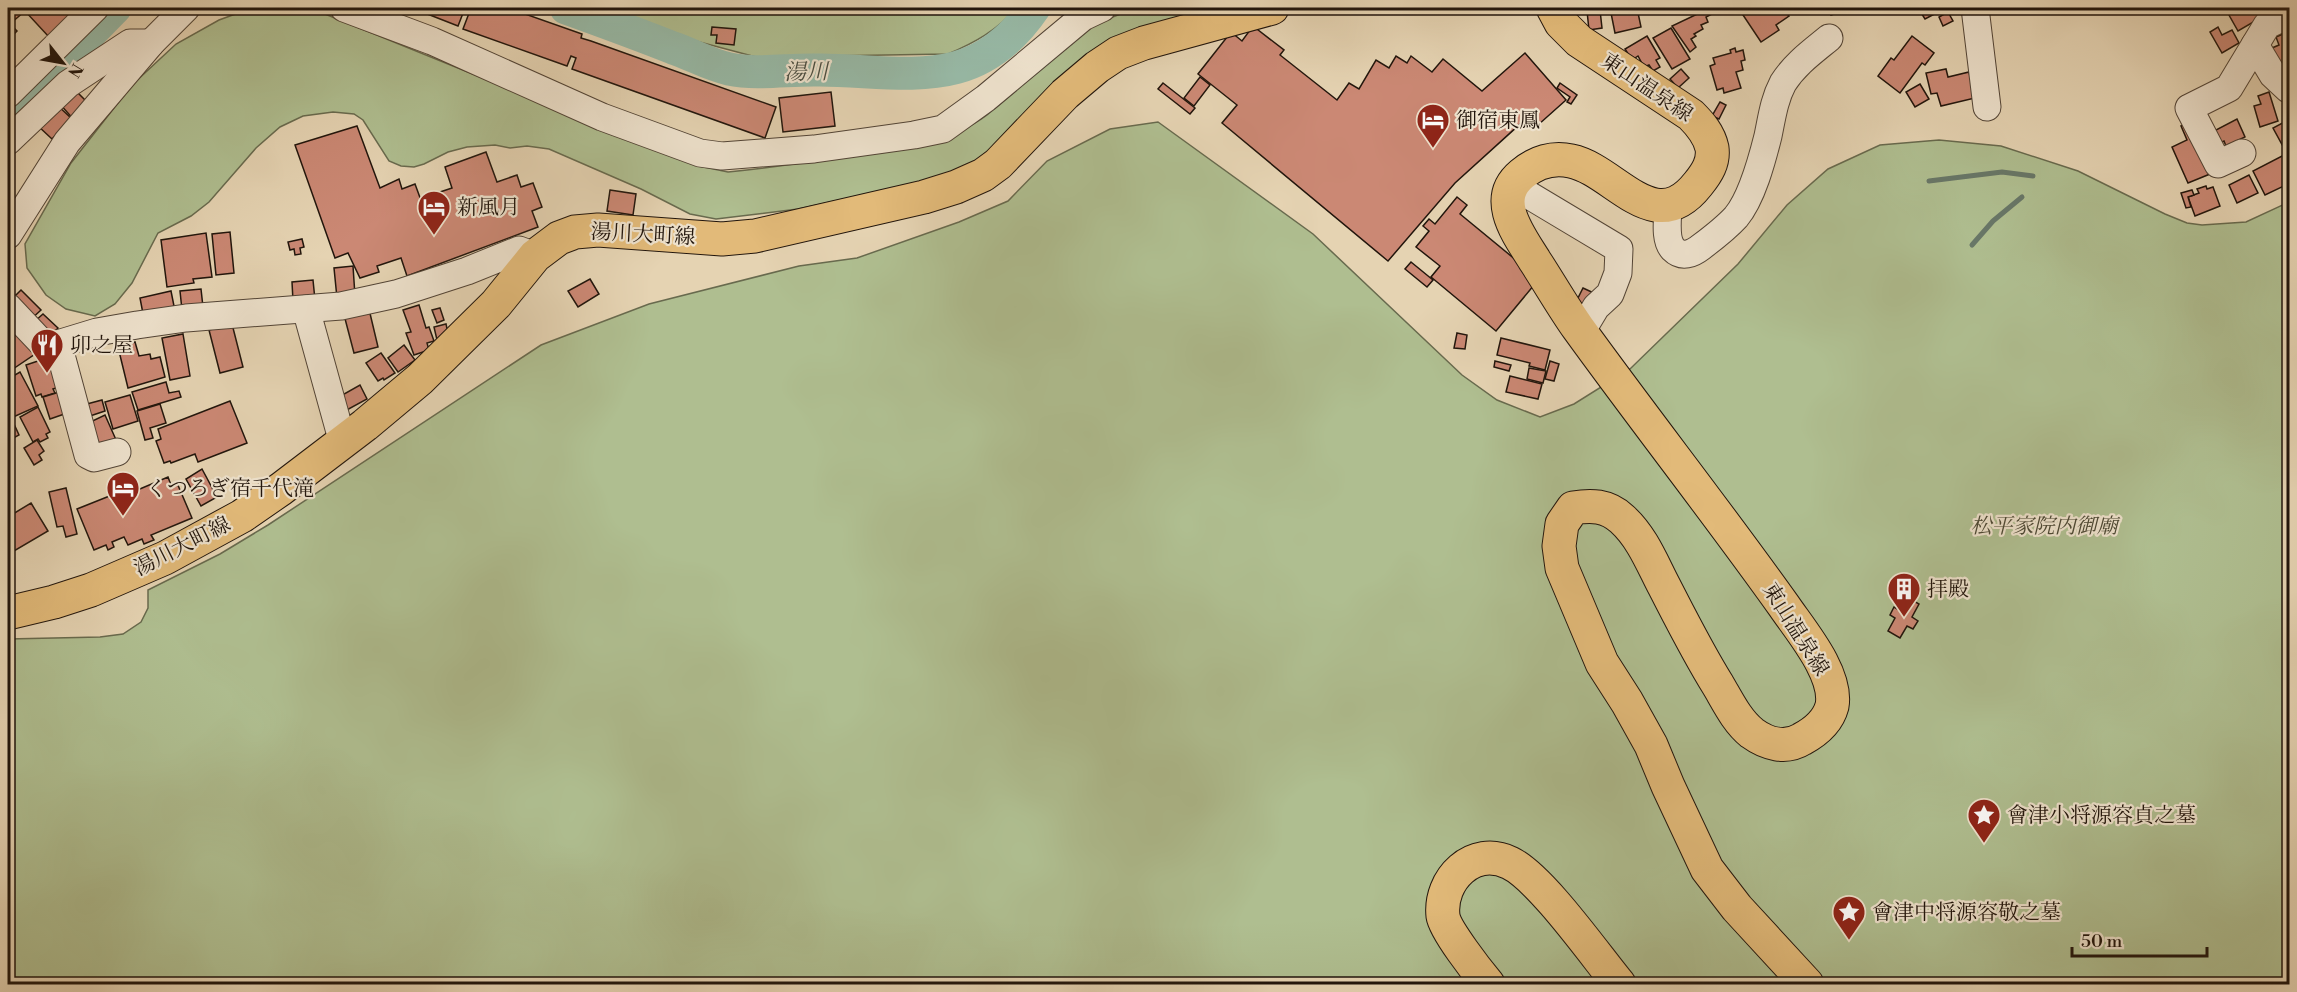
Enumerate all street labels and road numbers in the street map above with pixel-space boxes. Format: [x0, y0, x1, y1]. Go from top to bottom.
street label: 東山温泉線 [1596, 48, 1697, 128]
street label: 湯川大町線 [590, 219, 696, 251]
street label: 湯川大町線 [130, 511, 235, 582]
street label: 東山温泉線 [1756, 578, 1834, 681]

